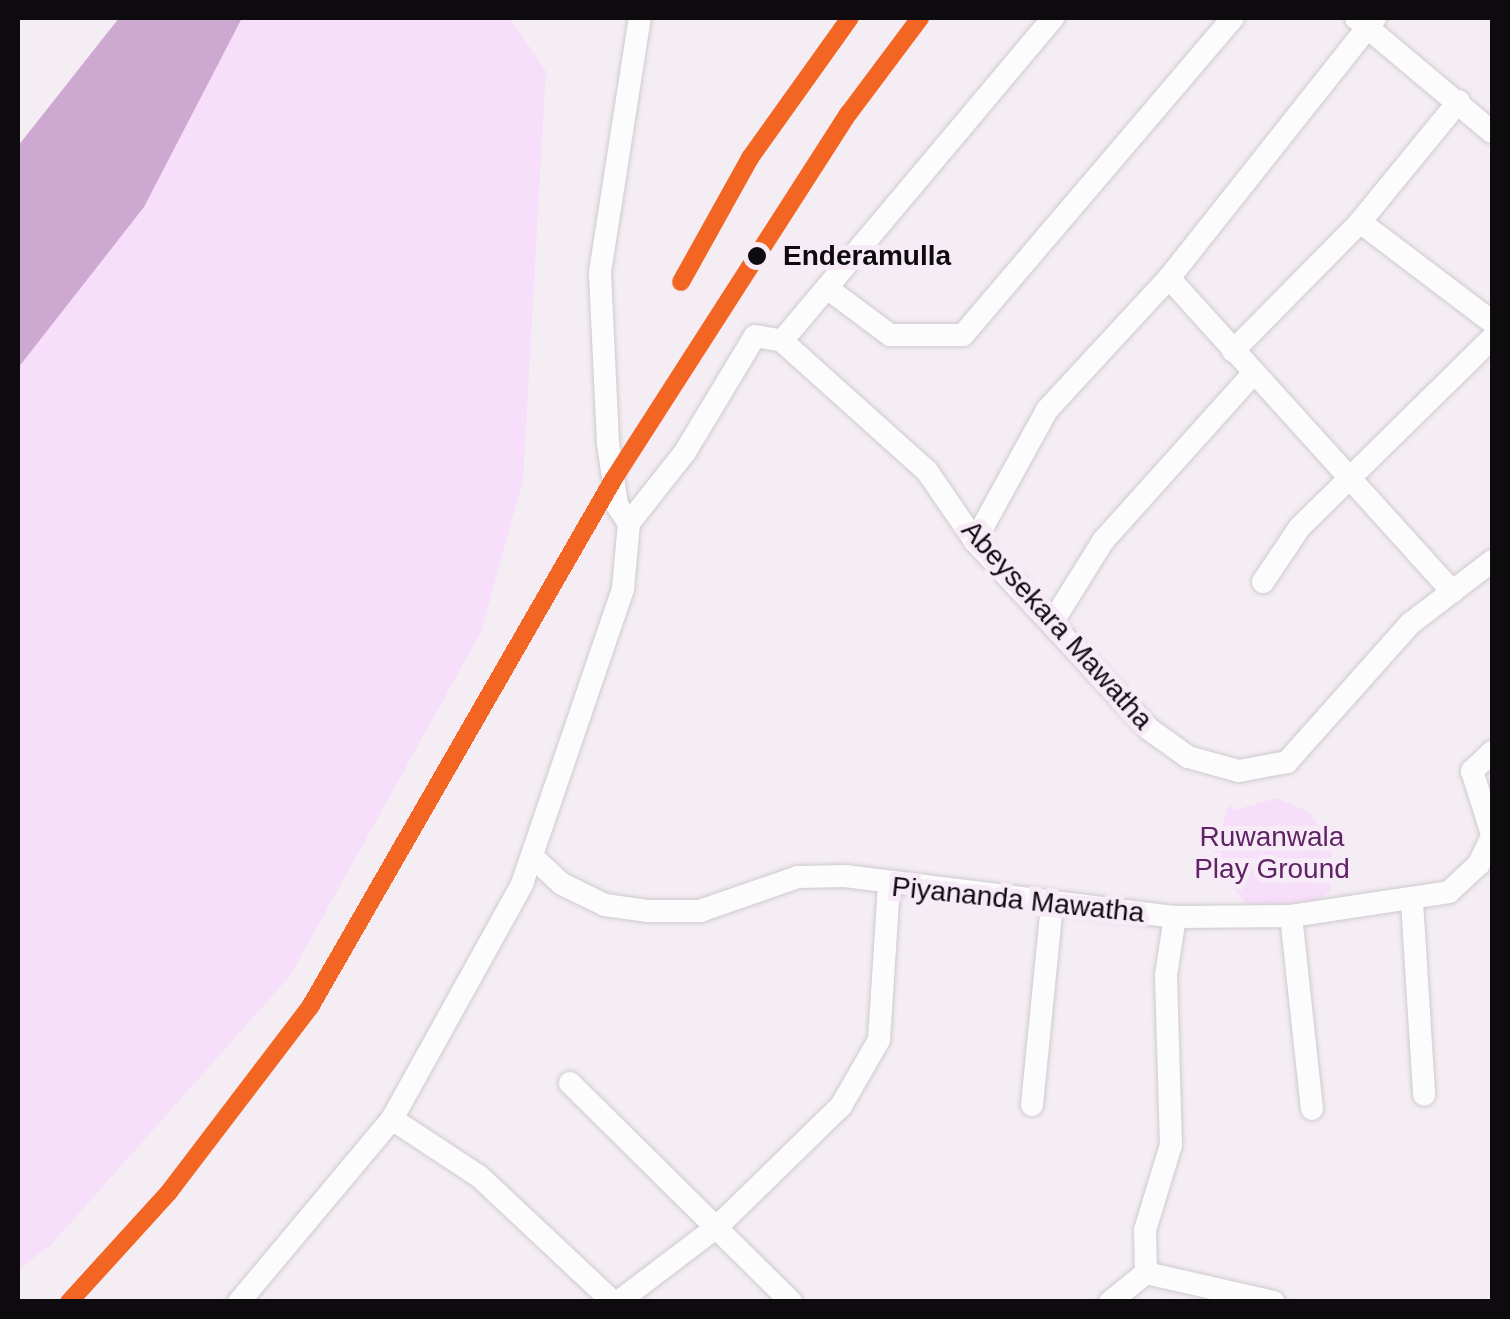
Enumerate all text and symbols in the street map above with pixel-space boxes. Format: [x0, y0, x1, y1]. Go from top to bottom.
marker: Enderamulla [740, 239, 774, 273]
place label: Enderamulla [783, 239, 951, 273]
street label: Abeysekara Mawatha [954, 514, 1160, 736]
park label: Ruwanwala Play Ground [1194, 820, 1350, 886]
street label: Piyananda Mawatha [890, 870, 1146, 930]

